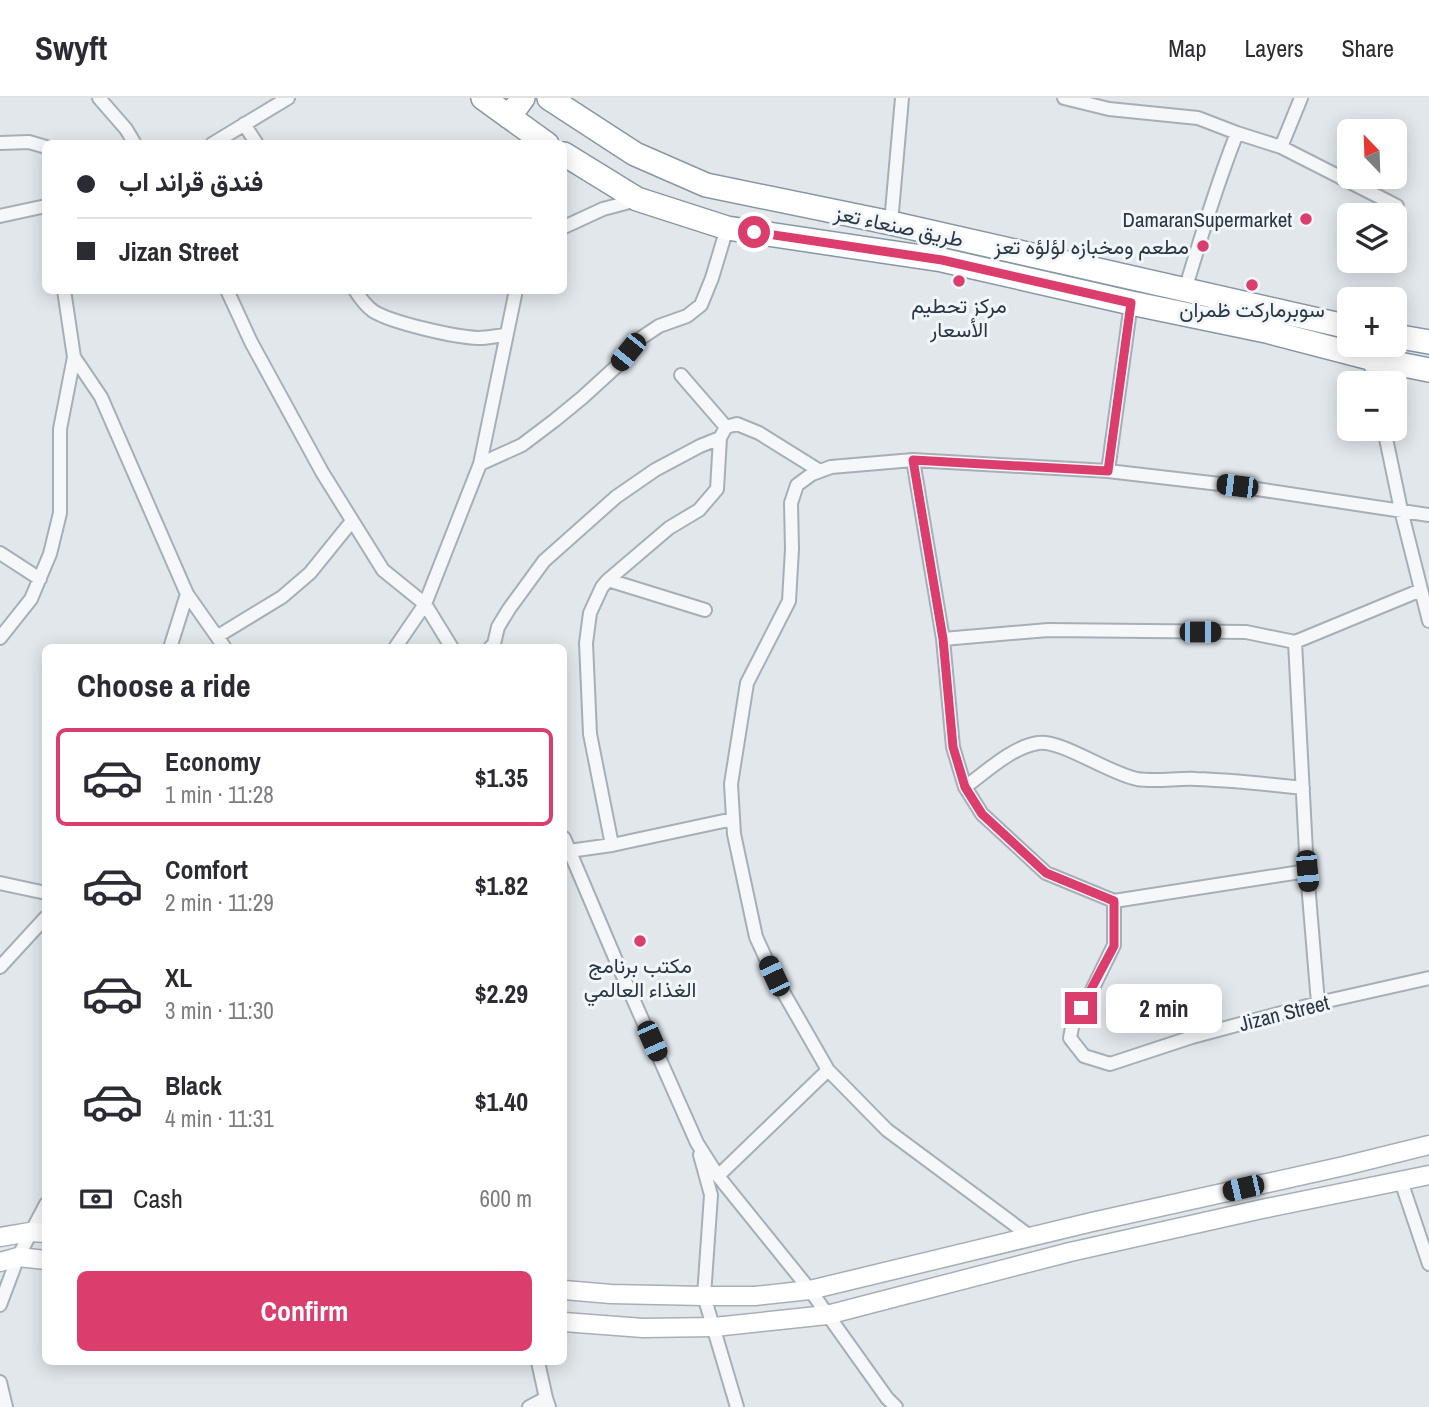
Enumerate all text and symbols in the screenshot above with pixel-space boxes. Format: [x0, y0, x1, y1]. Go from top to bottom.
text: Swyft [35, 26, 107, 70]
text: Map [1168, 32, 1206, 64]
text: Layers [1244, 32, 1303, 64]
text: Share [1341, 32, 1394, 64]
north arrow [1337, 119, 1407, 189]
map controls [1337, 119, 1407, 441]
text: فندق قراند اب [119, 164, 264, 199]
street label: طريق صنعاء تعز [831, 198, 966, 254]
button: layers [1337, 203, 1407, 273]
place label: DamaranSupermarket [1123, 205, 1292, 234]
marker: DamaranSupermarket [1298, 211, 1314, 227]
route start [738, 216, 770, 248]
place label: مطعم ومخبازه لؤلؤه تعز [993, 232, 1189, 261]
text: Jizan Street [119, 234, 239, 269]
marker: مطعم ومخبازه لؤلؤه تعز [1195, 238, 1211, 254]
marker: مركز تحطيم الأسعار [951, 273, 967, 289]
marker: سوبرماركت ظمران [1244, 277, 1260, 293]
button: + [1337, 287, 1407, 357]
place label: مركز تحطيم الأسعار [911, 291, 1007, 344]
place label: سوبرماركت ظمران [1179, 295, 1325, 324]
car [607, 329, 650, 375]
button: − [1337, 371, 1407, 441]
car [1215, 473, 1260, 499]
car [1180, 622, 1222, 643]
text: Choose a ride [77, 664, 251, 707]
text: Economy [165, 744, 261, 779]
icon: car [81, 746, 144, 809]
text: $1.35 [475, 760, 528, 795]
text: 1 min · 11:28 [165, 779, 274, 810]
car [1295, 849, 1320, 893]
text: Comfort [165, 852, 248, 887]
icon: car [81, 854, 144, 917]
text: $1.82 [475, 868, 528, 903]
text: 2 min · 11:29 [165, 887, 274, 918]
marker: مكتب برنامج الغذاء العالمي [632, 933, 648, 949]
place label: مكتب برنامج الغذاء العالمي [584, 951, 696, 1007]
car [756, 953, 793, 999]
text: XL [165, 960, 192, 995]
icon: car [81, 962, 144, 1025]
text: $2.29 [475, 976, 528, 1011]
callout: 2 min [1106, 984, 1221, 1032]
street label: Jizan Street [1236, 988, 1332, 1038]
route end [1065, 992, 1097, 1024]
text: 2 min [1139, 993, 1189, 1024]
text: 3 min · 11:30 [165, 995, 274, 1026]
car [634, 1018, 671, 1064]
text: Black [165, 1068, 222, 1103]
icon: car [81, 1070, 144, 1133]
text: $1.40 [475, 1084, 528, 1119]
text: 4 min · 11:31 [165, 1103, 274, 1134]
car [1221, 1173, 1266, 1203]
icon: cash [77, 1180, 115, 1218]
text: Cash [133, 1181, 183, 1216]
text: 600 m [480, 1183, 532, 1214]
button: Confirm [77, 1271, 532, 1351]

